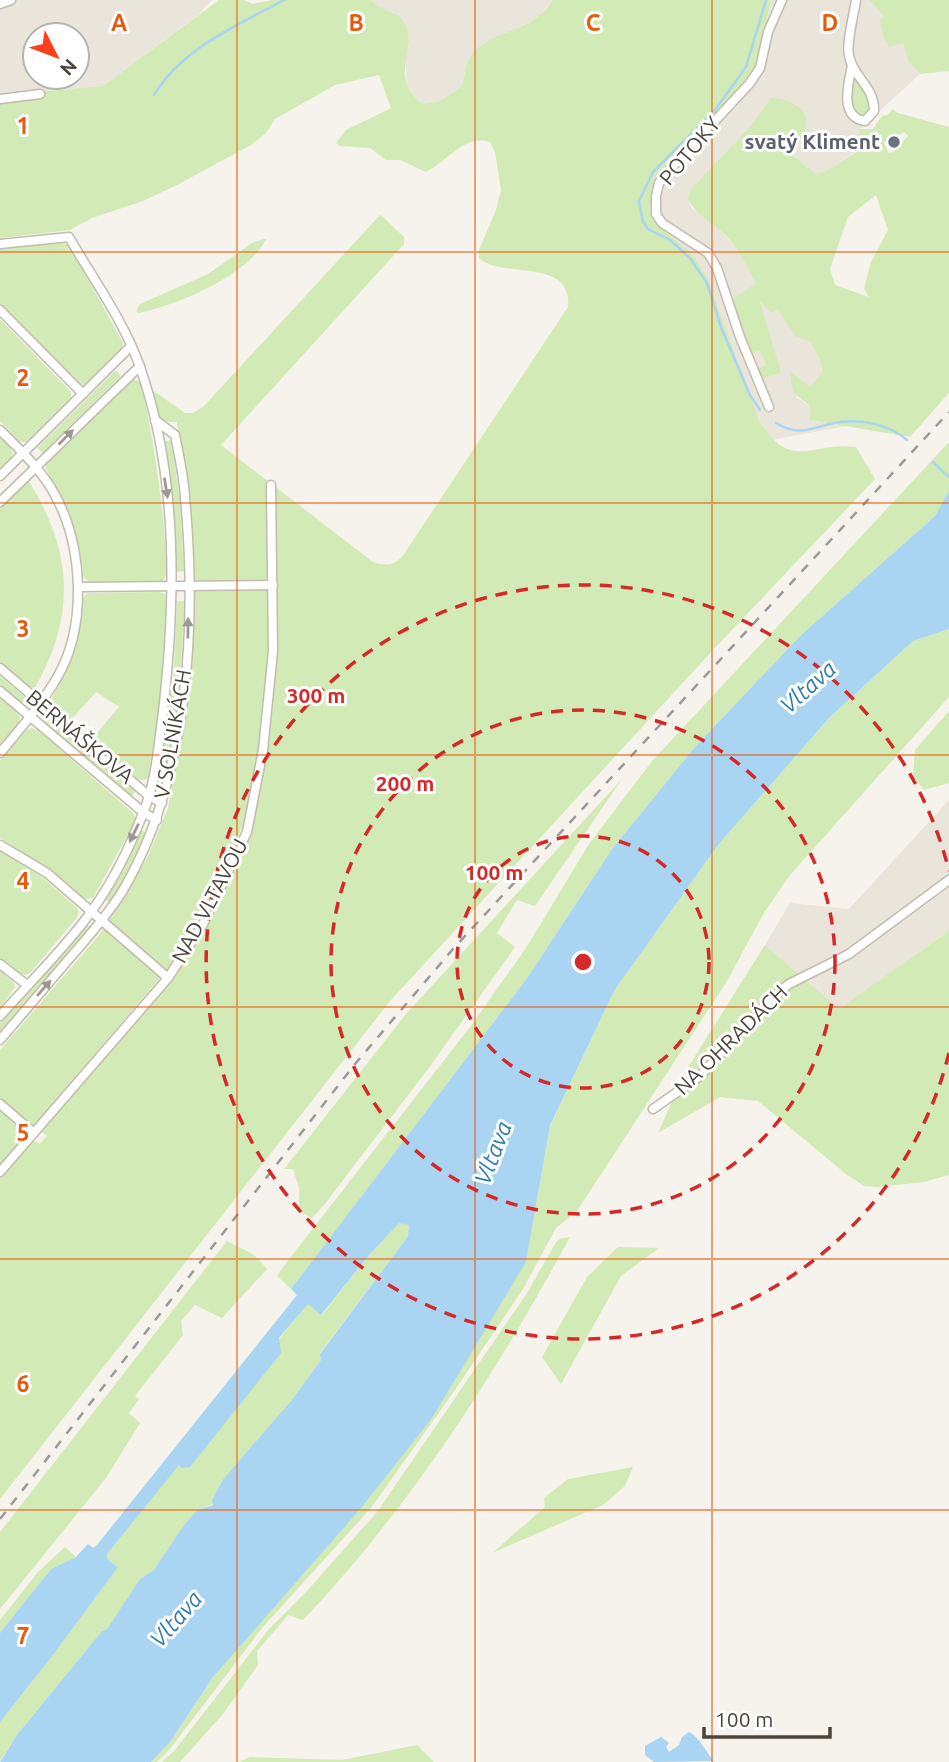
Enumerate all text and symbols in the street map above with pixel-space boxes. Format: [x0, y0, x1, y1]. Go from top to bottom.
text: A [111, 10, 127, 35]
text: B [348, 10, 364, 35]
text: C [586, 10, 601, 35]
text: D [822, 10, 838, 35]
north arrow [21, 21, 91, 91]
text: N [56, 55, 82, 80]
street label: POTOKY [654, 111, 725, 189]
text: 1 [17, 113, 29, 138]
place label: svatý Kliment [745, 129, 880, 153]
marker: svatý Kliment [886, 134, 902, 150]
text: 2 [17, 365, 29, 390]
one-way arrow [58, 429, 74, 445]
one-way arrow [161, 477, 172, 499]
text: 3 [17, 616, 29, 641]
one-way arrow [182, 616, 193, 638]
water label: Vltava [775, 655, 840, 718]
street label: V SOLNÍKÁCH [149, 667, 195, 800]
text: 300 m [287, 683, 345, 707]
street label: BERNÁŠKOVA [22, 684, 139, 788]
text: 200 m [376, 771, 434, 795]
one-way arrow [128, 823, 140, 843]
street label: NAD VLTAVOU [166, 834, 252, 967]
text: 100 m [465, 860, 523, 884]
text: 4 [17, 868, 30, 893]
centre of rings [571, 950, 595, 974]
one-way arrow [36, 979, 52, 997]
street label: NA OHRADÁCH [669, 979, 792, 1099]
water label: Vltava [469, 1118, 516, 1188]
text: 5 [17, 1120, 29, 1145]
text: 6 [17, 1371, 30, 1396]
water label: Vltava [145, 1586, 206, 1652]
text: 7 [17, 1623, 29, 1648]
scale bar [704, 1696, 830, 1740]
text: 100 m [715, 1707, 773, 1731]

